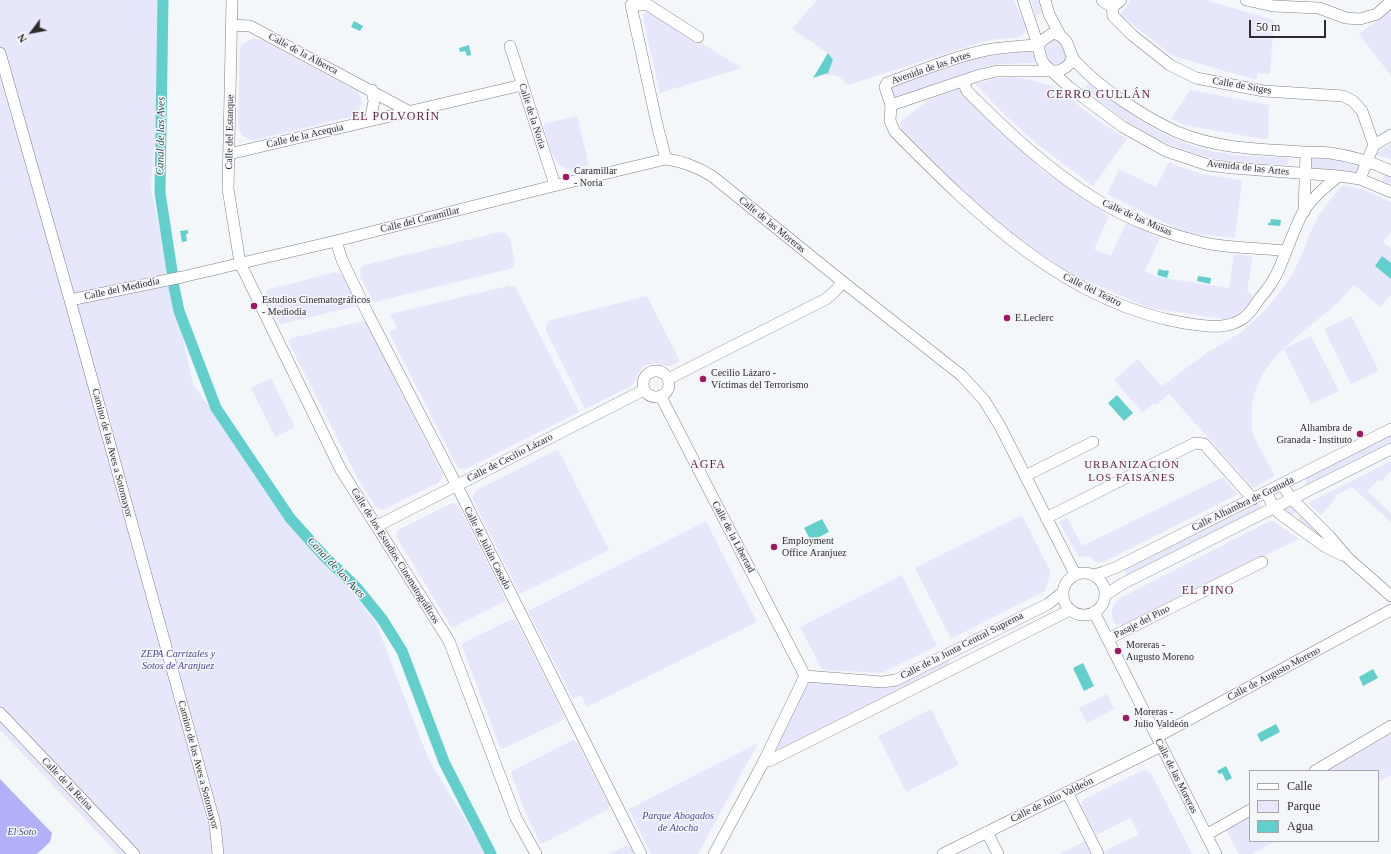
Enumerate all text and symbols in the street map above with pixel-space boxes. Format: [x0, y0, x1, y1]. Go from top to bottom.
north arrow [12, 12, 52, 52]
scale bar [1251, 12, 1328, 38]
text: 50 m [1256, 20, 1280, 34]
street label: Calle de la Alberca [266, 31, 340, 77]
text: N [15, 32, 29, 45]
street label: Avenida de las Artes [890, 49, 972, 87]
street label: Calle de Sitges [1211, 75, 1273, 97]
street label: Calle de la Noria [516, 82, 548, 150]
district label: CERRO GULLÁN [1047, 88, 1151, 102]
street label: Calle del Estanque [223, 94, 237, 170]
water label: Canal de las Aves [154, 97, 168, 175]
district label: EL POLVORÍN [352, 110, 440, 124]
street label: Calle de la Acequia [265, 121, 345, 151]
street label: Avenida de las Artes [1206, 158, 1290, 178]
place label: Caramillar - Noria [574, 165, 617, 188]
marker: Caramillar - Noria [561, 172, 571, 182]
street label: Calle de las Moreras [736, 194, 808, 256]
street label: Calle de las Musas [1100, 197, 1174, 239]
street label: Calle del Caramillar [379, 204, 461, 236]
street label: Calle del Teatro [1061, 271, 1123, 309]
street label: Calle del Mediodía [83, 275, 161, 303]
place label: Estudios Cinematográficos - Mediodía [262, 294, 370, 318]
marker: Estudios Cinematográficos - Mediodía [249, 301, 259, 311]
place label: E.Leclerc [1015, 312, 1054, 324]
marker: E.Leclerc [1002, 313, 1012, 323]
place label: Cecilio Lázaro - Víctimas del Terrorismo [711, 367, 809, 390]
marker: Cecilio Lázaro - Víctimas del Terrorismo [698, 374, 708, 384]
street label: Camino de las Aves a Sotomayor [89, 387, 135, 519]
place label: Alhambra de Granada - Instituto [1276, 422, 1352, 446]
marker: Alhambra de Granada - Instituto [1355, 429, 1365, 439]
street label: Calle de Cecilio Lázaro [465, 431, 555, 485]
district label: AGFA [690, 458, 726, 472]
district label: URBANIZACIÓN LOS FAISANES [1084, 458, 1180, 484]
street label: Calle Alhambra de Granada [1190, 474, 1296, 534]
street label: Calle de los Estudios Cinematográficos [348, 486, 442, 626]
street label: Calle de la Libertad [709, 499, 757, 575]
street label: Calle de Julián Casado [461, 505, 513, 591]
water label: Canal de las Aves [304, 535, 368, 601]
place label: Employment Office Aranjuez [782, 535, 847, 558]
marker: Employment Office Aranjuez [769, 542, 779, 552]
district label: EL PINO [1182, 584, 1234, 598]
street label: Pasaje del Pino [1112, 603, 1172, 641]
street label: Calle de la Junta Central Suprema [899, 610, 1025, 682]
place label: Moreras - Augusto Moreno [1126, 639, 1194, 662]
street label: Calle de Augusto Moreno [1225, 644, 1323, 704]
marker: Moreras - Augusto Moreno [1113, 646, 1123, 656]
park label: ZEPA Carrizales y Sotos de Aranjuez [141, 648, 215, 672]
street label: Camino de las Aves a Sotomayor [175, 699, 221, 831]
place label: Moreras - Julio Valdeón [1134, 706, 1189, 730]
marker: Moreras - Julio Valdeón [1121, 713, 1131, 723]
street label: Calle de las Moreras [1152, 737, 1200, 815]
street label: Calle de la Reina [39, 755, 95, 813]
legend [1249, 770, 1379, 842]
street label: Calle de Julio Valdeón [1009, 775, 1095, 825]
text: Calle [1287, 779, 1312, 793]
text: Parque [1287, 799, 1320, 813]
park label: Parque Abogados de Atocha [642, 810, 714, 834]
text: Agua [1287, 819, 1313, 833]
park label: El Soto [7, 826, 37, 838]

